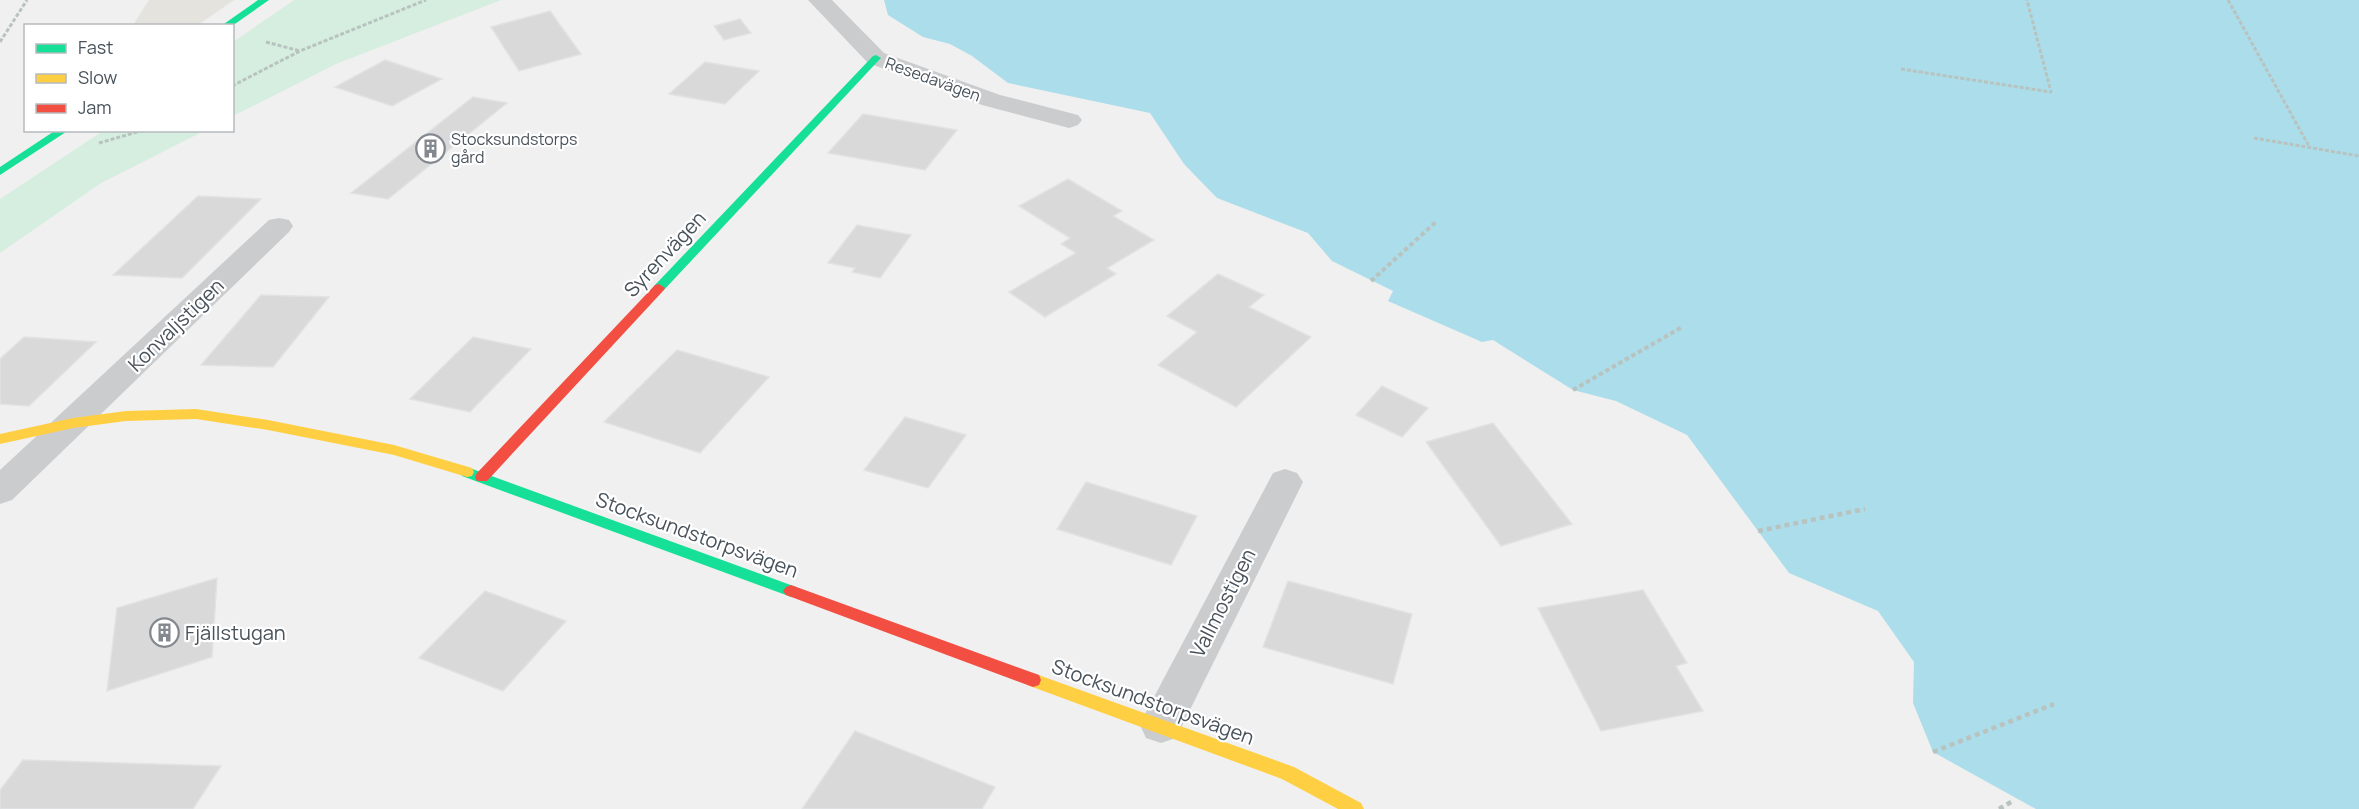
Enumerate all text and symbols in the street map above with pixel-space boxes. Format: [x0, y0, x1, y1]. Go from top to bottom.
legend [24, 24, 234, 132]
text: Fast [78, 35, 113, 59]
street label: Resedavägen [882, 52, 984, 106]
text: Slow [78, 65, 118, 89]
text: Jam [78, 95, 112, 119]
place label: Stocksundstorps gård [451, 128, 577, 168]
building icon: Stocksundstorps gård [414, 132, 446, 164]
street label: Syrenvägen [618, 205, 712, 303]
street label: Konvaljstigen [122, 272, 229, 377]
street label: Stocksundstorpsvägen [592, 485, 802, 584]
street label: Vallmostigen [1184, 544, 1261, 662]
building icon: Fjällstugan [148, 617, 180, 649]
place label: Fjällstugan [185, 619, 286, 646]
street label: Stocksundstorpsvägen [1048, 652, 1258, 751]

